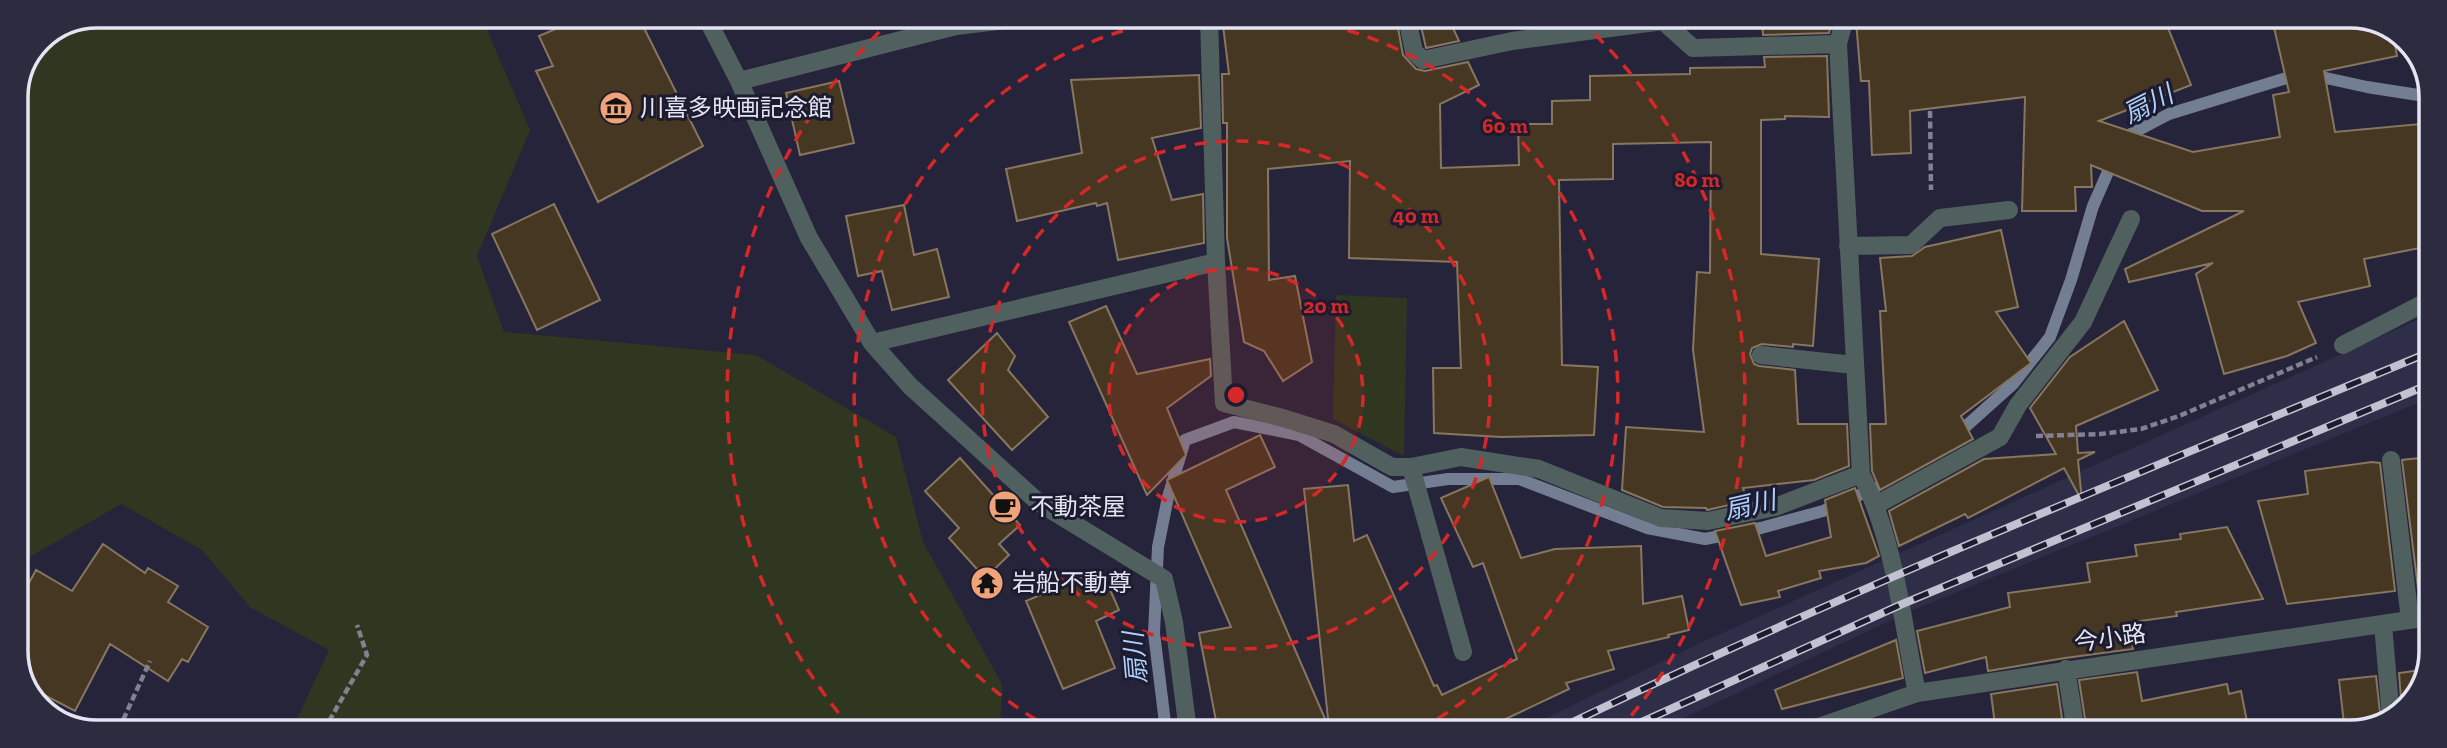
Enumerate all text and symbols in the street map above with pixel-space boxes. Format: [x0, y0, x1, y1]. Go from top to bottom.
water label: 扇川 [2118, 77, 2181, 130]
museum icon: 川喜多映画記念館 [597, 89, 635, 127]
place label: 川喜多映画記念館 [640, 93, 832, 122]
text: 60 m [1482, 113, 1528, 138]
text: 80 m [1674, 167, 1720, 192]
text: 40 m [1393, 203, 1440, 228]
text: 20 m [1303, 293, 1349, 318]
centre of rings [1224, 383, 1248, 407]
water label: 扇川 [1721, 483, 1782, 526]
cafe icon: 不動茶屋 [986, 488, 1024, 526]
place label: 不動茶屋 [1030, 492, 1126, 521]
temple icon: 岩船不動尊 [968, 564, 1006, 602]
place label: 岩船不動尊 [1012, 568, 1132, 597]
street label: 今小路 [2072, 618, 2148, 657]
water label: 扇川 [1117, 628, 1153, 685]

